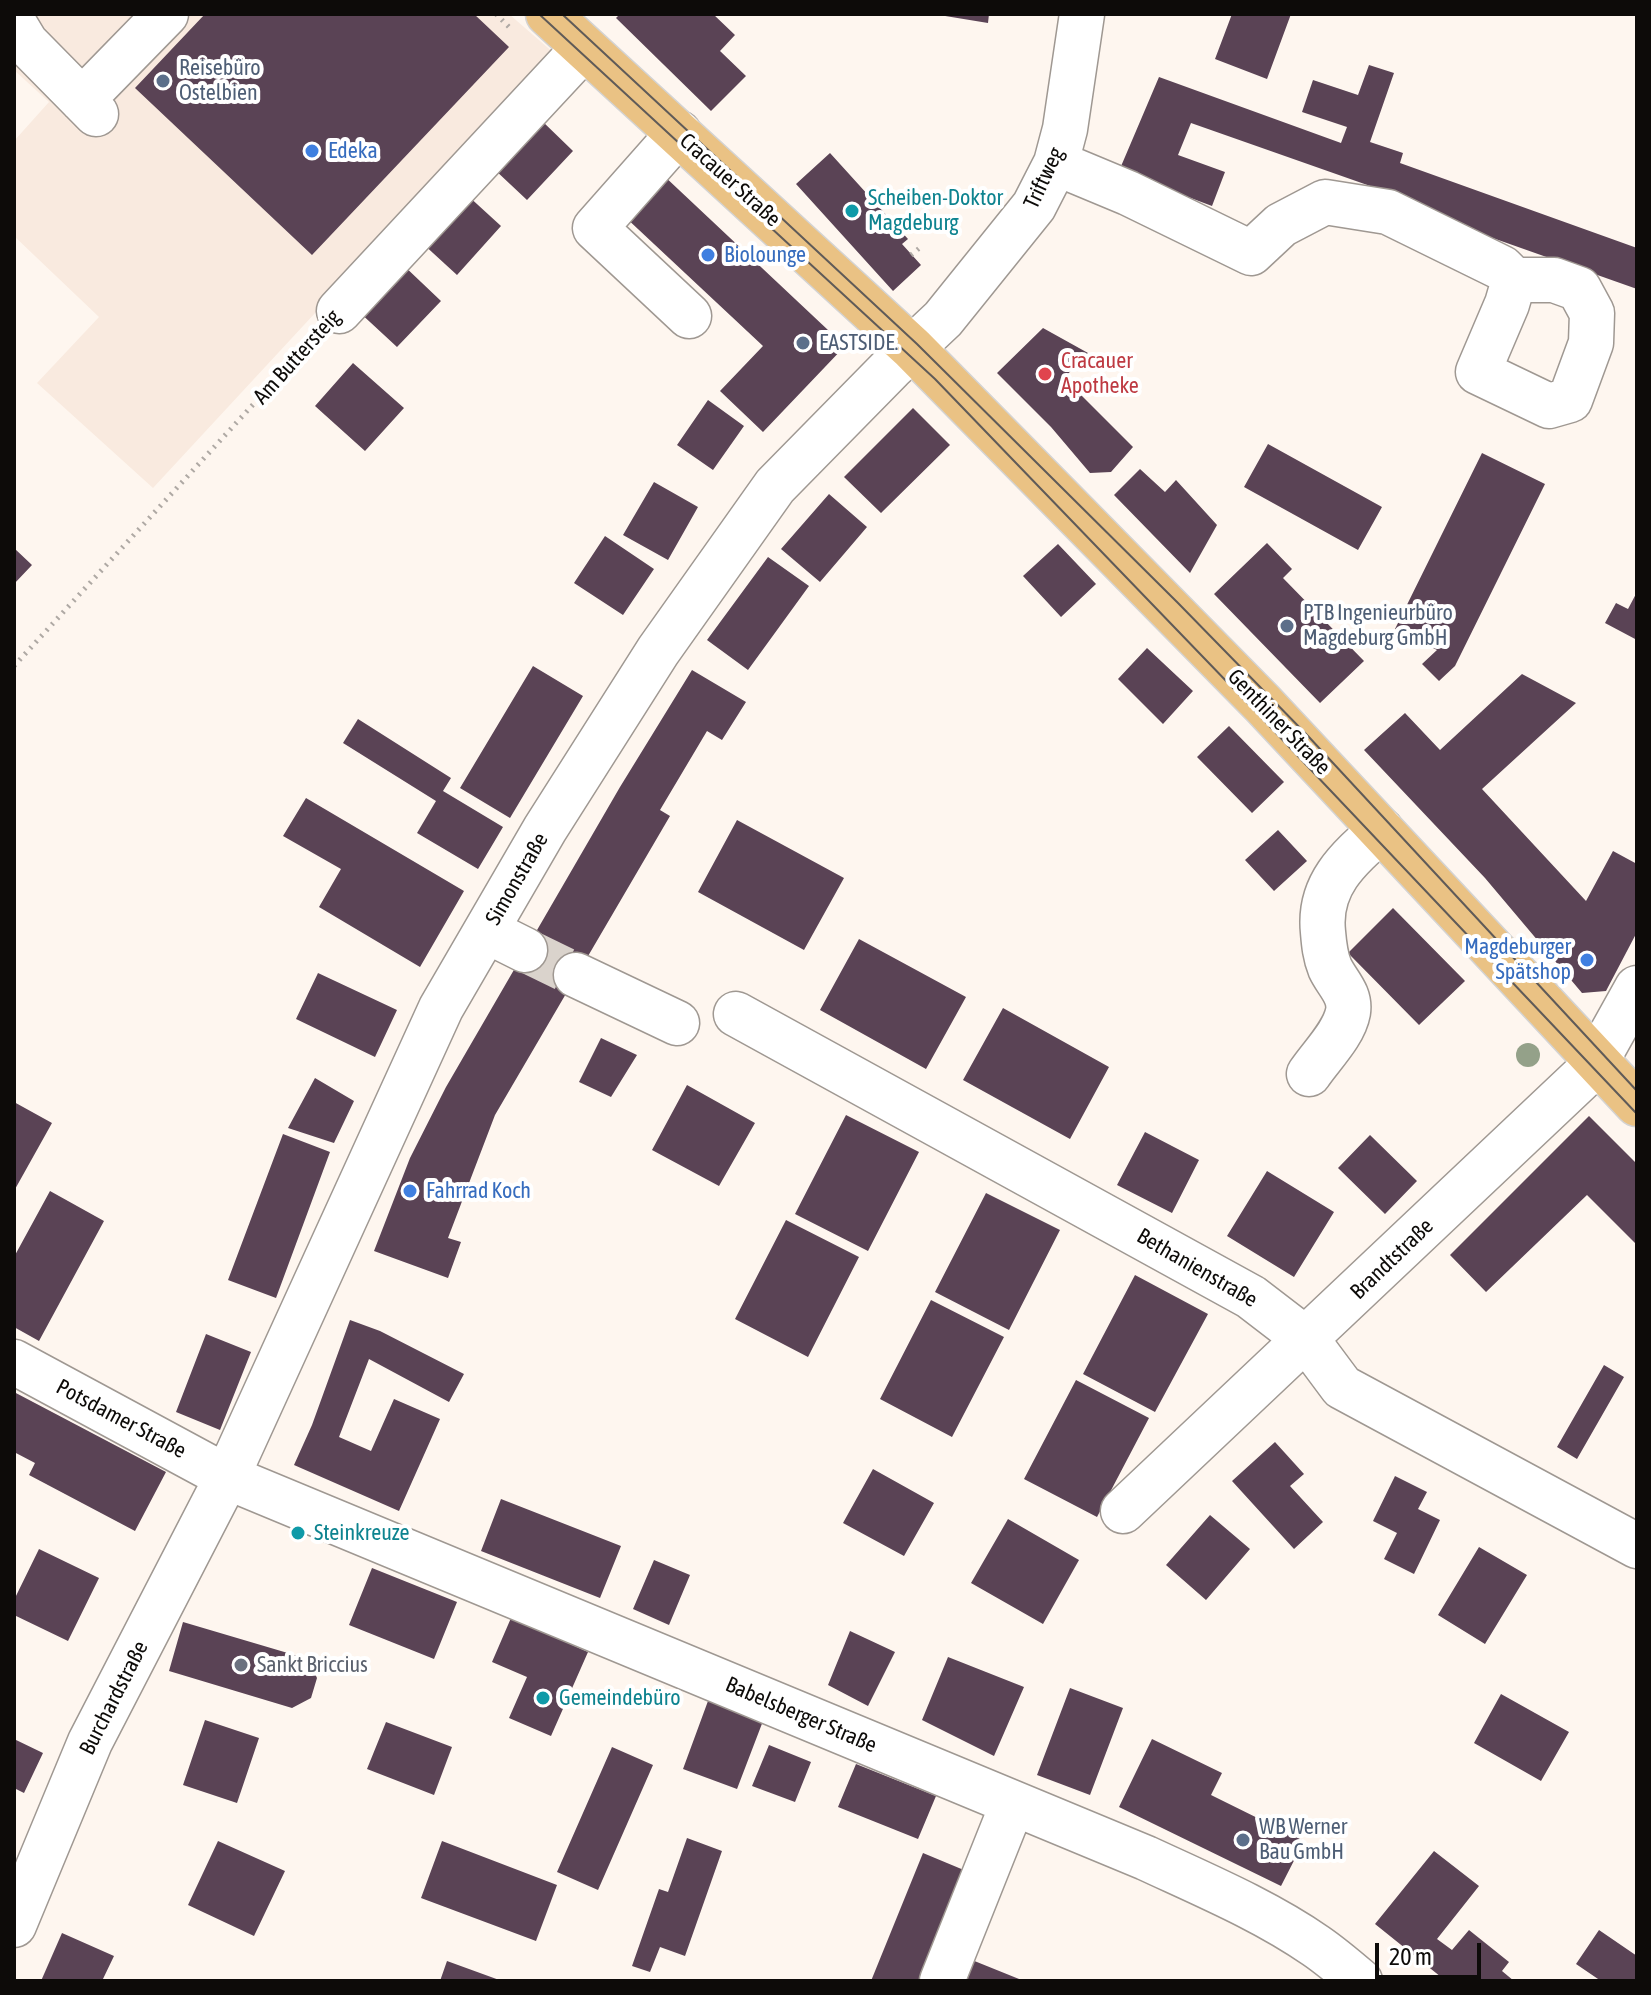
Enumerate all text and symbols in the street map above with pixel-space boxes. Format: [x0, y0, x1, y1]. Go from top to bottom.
place label: Reisebüro Ostelbien [179, 55, 261, 106]
marker: Reisebüro Ostelbien [154, 72, 172, 90]
street label: Cracauer Straße [674, 128, 786, 232]
place label: Edeka [328, 138, 378, 164]
marker: Edeka [303, 142, 321, 160]
street label: Triftweg [1018, 143, 1070, 213]
place label: Scheiben-Doktor Magdeburg [868, 185, 1003, 236]
marker: Scheiben-Doktor Magdeburg [843, 202, 861, 220]
place label: Biolounge [724, 242, 806, 268]
marker: Biolounge [699, 246, 717, 264]
street label: Am Buttersteig [248, 304, 346, 410]
place label: EASTSIDE. [819, 330, 899, 356]
marker: EASTSIDE. [794, 334, 812, 352]
place label: Cracauer Apotheke [1061, 348, 1139, 400]
marker: Cracauer Apotheke [1036, 365, 1054, 383]
place label: PTB Ingenieurbüro Magdeburg GmbH [1303, 600, 1453, 652]
marker: PTB Ingenieurbüro Magdeburg GmbH [1278, 617, 1296, 635]
street label: Genthiner Straße [1222, 664, 1336, 780]
street label: Simonstraße [480, 828, 554, 930]
place label: Magdeburger Spätshop [1464, 934, 1571, 986]
marker: Magdeburger Spätshop [1578, 951, 1596, 969]
place label: Fahrrad Koch [426, 1178, 531, 1204]
marker: Fahrrad Koch [401, 1182, 419, 1200]
street label: Brandtstraße [1345, 1213, 1439, 1305]
street label: Bethanienstraße [1132, 1223, 1262, 1313]
street label: Potsdamer Straße [52, 1374, 190, 1464]
place label: Steinkreuze [314, 1520, 410, 1546]
marker: Steinkreuze [289, 1524, 307, 1542]
street label: Burchardstraße [74, 1637, 154, 1759]
place label: Sankt Briccius [257, 1652, 368, 1678]
marker: Sankt Briccius [232, 1656, 250, 1674]
street label: Babelsberger Straße [721, 1671, 881, 1759]
place label: Gemeindebüro [559, 1685, 681, 1711]
marker: Gemeindebüro [534, 1689, 552, 1707]
place label: WB Werner Bau GmbH [1259, 1814, 1347, 1866]
marker: WB Werner Bau GmbH [1234, 1831, 1252, 1849]
scale bar [1379, 1927, 1485, 1977]
text: 20 m [1389, 1943, 1432, 1970]

